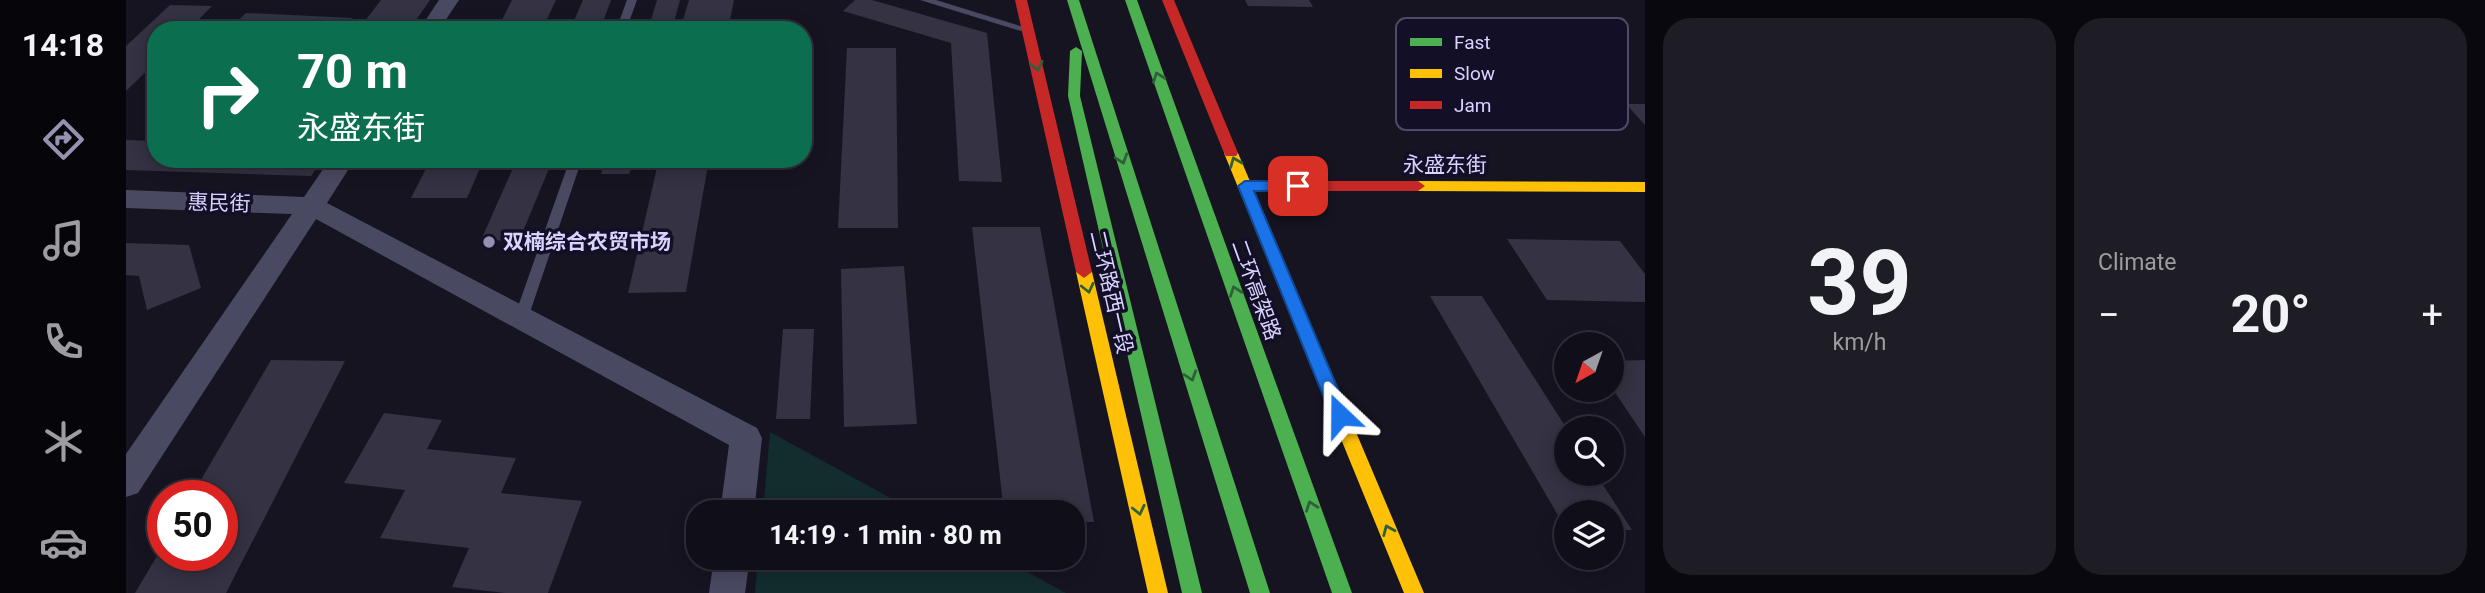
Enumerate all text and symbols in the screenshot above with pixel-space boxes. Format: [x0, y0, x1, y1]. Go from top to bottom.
legend [1396, 18, 1628, 130]
text: 14:18 [22, 26, 104, 64]
text: Fast [1454, 31, 1491, 54]
text: 70 m [297, 43, 408, 100]
icon: right [182, 49, 273, 140]
one-way arrow [1028, 60, 1043, 72]
text: Slow [1454, 62, 1495, 85]
one-way arrow [1153, 72, 1167, 84]
text: Jam [1454, 94, 1491, 117]
text: 永盛东街 [297, 109, 425, 147]
icon: directions [39, 115, 88, 164]
one-way arrow [1114, 152, 1128, 165]
street label: 永盛东街 [1403, 153, 1487, 177]
one-way arrow [1229, 156, 1243, 168]
pin [1268, 156, 1328, 216]
icon: arrive [1279, 167, 1317, 205]
street label: 惠民街 [187, 190, 251, 216]
icon: music [39, 216, 88, 265]
street label: 二环路西一段 [1085, 228, 1137, 356]
place label: 双楠综合农贸市场 [503, 230, 671, 254]
text: 39 [1807, 230, 1912, 336]
marker: 双楠综合农贸市场 [481, 234, 497, 250]
street label: 二环高架路 [1227, 237, 1285, 343]
text: Climate [2098, 249, 2177, 276]
one-way arrow [1080, 282, 1095, 294]
text: 20° [2231, 284, 2311, 345]
one-way arrow [1229, 286, 1243, 298]
text: − [2098, 293, 2120, 337]
text: + [2421, 293, 2443, 337]
icon: phone [39, 317, 88, 366]
text: km/h [1833, 329, 1887, 356]
north arrow [1554, 332, 1624, 402]
map controls [1554, 332, 1624, 570]
one-way arrow [1183, 369, 1197, 381]
position arrow [1303, 378, 1377, 452]
button: search [1554, 416, 1624, 486]
icon: climate [39, 417, 88, 466]
speed limit sign: 50 [147, 480, 238, 571]
one-way arrow [1305, 500, 1319, 512]
button: layers [1554, 500, 1624, 570]
one-way arrow [1130, 504, 1145, 516]
icon: car [39, 518, 88, 567]
text: 14:19 · 1 min · 80 m [769, 520, 1002, 550]
one-way arrow [1382, 525, 1396, 537]

